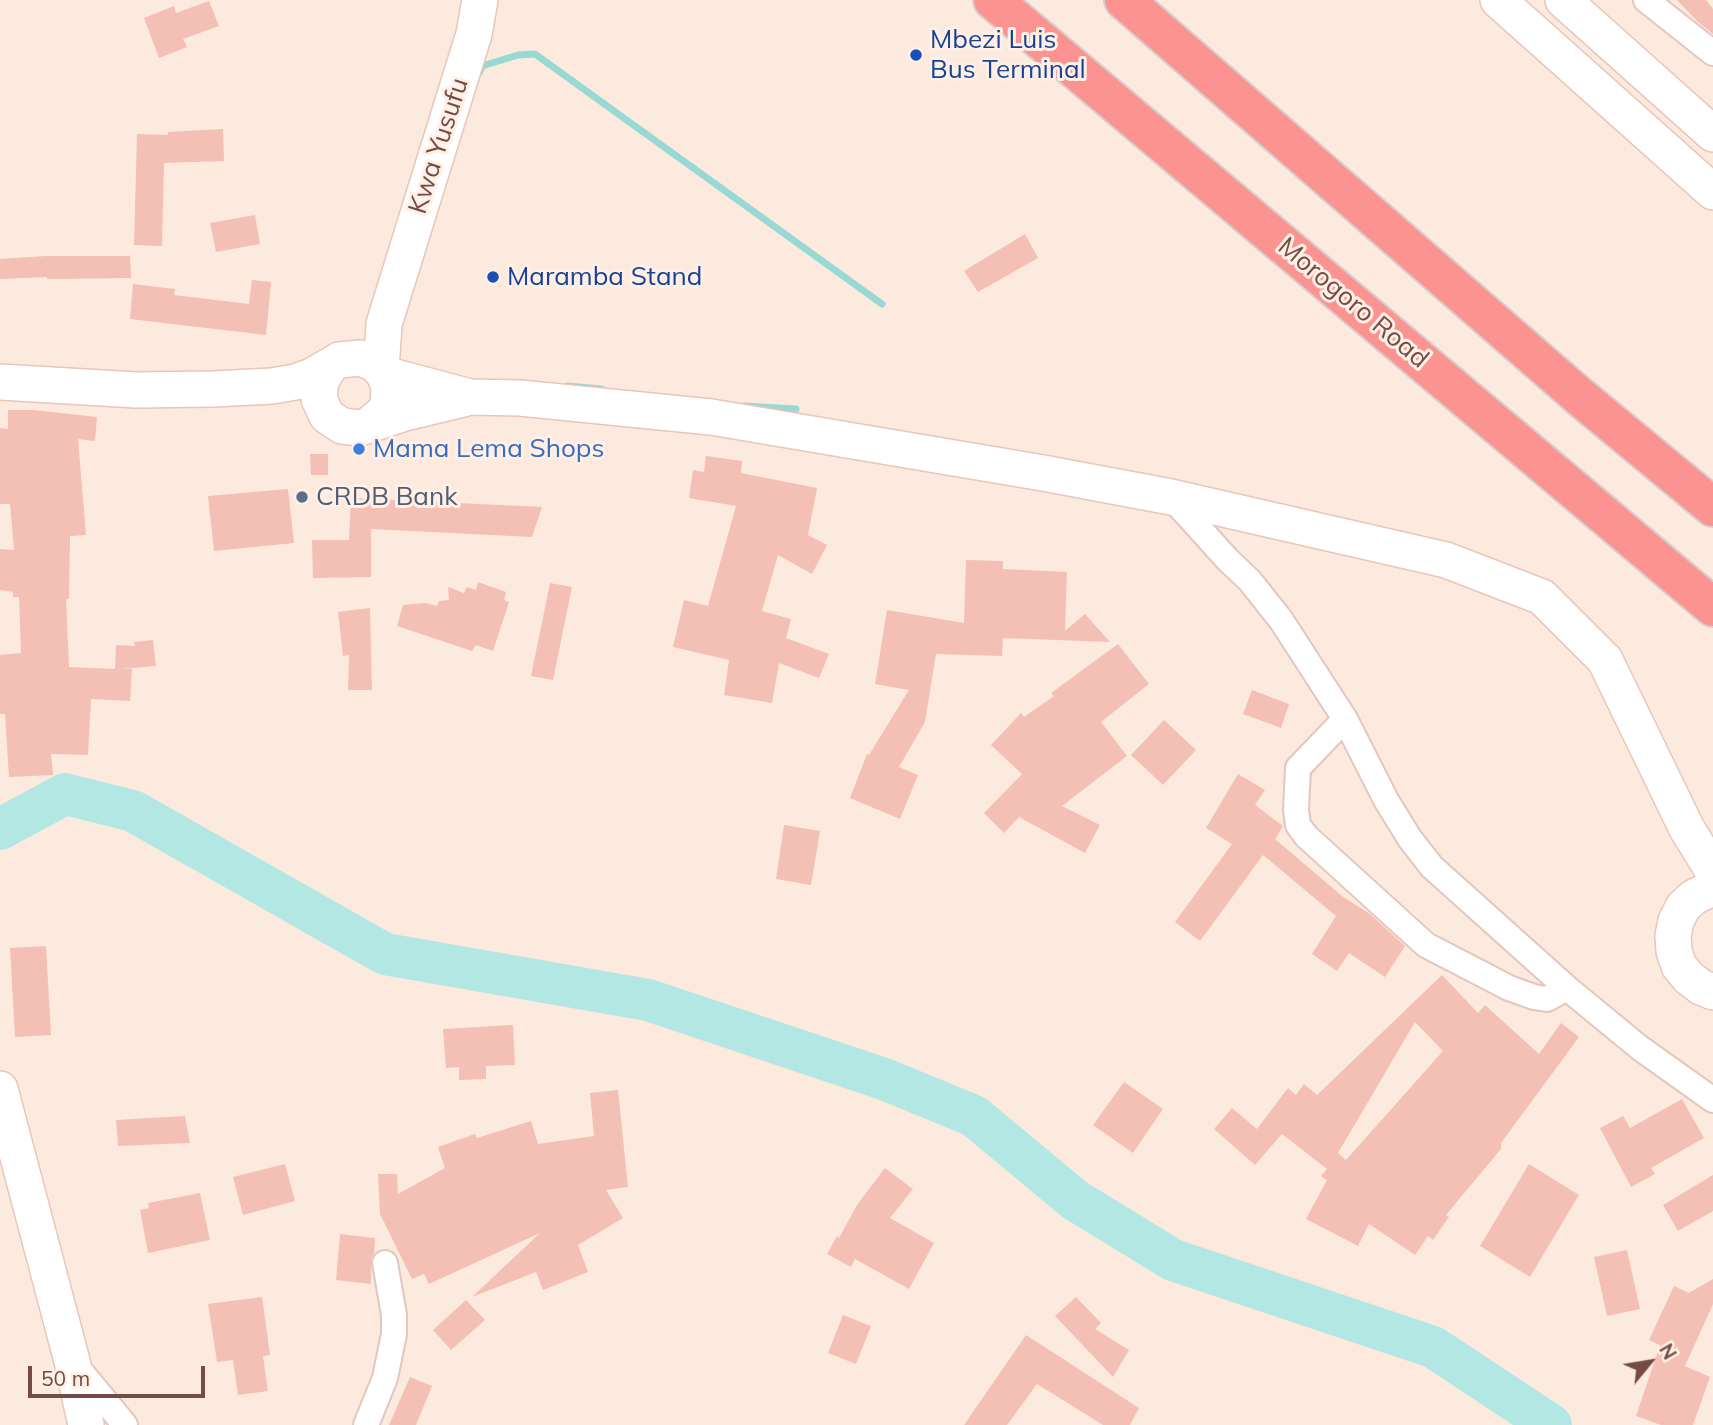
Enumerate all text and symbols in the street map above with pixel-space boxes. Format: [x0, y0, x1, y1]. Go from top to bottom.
place label: Mbezi Luis Bus Terminal [930, 24, 1086, 86]
marker: Mbezi Luis Bus Terminal [908, 47, 924, 63]
street label: Kwa Yusufu [402, 74, 476, 218]
street label: Morogoro Road [1272, 231, 1434, 375]
place label: Maramba Stand [507, 261, 702, 293]
marker: Maramba Stand [485, 269, 501, 285]
place label: Mama Lema Shops [373, 433, 604, 465]
marker: Mama Lema Shops [351, 441, 367, 457]
place label: CRDB Bank [316, 481, 458, 513]
marker: CRDB Bank [294, 489, 310, 505]
north arrow [1615, 1327, 1685, 1397]
text: N [1654, 1339, 1682, 1364]
scale bar [32, 1352, 208, 1396]
text: 50 m [41, 1365, 90, 1391]

